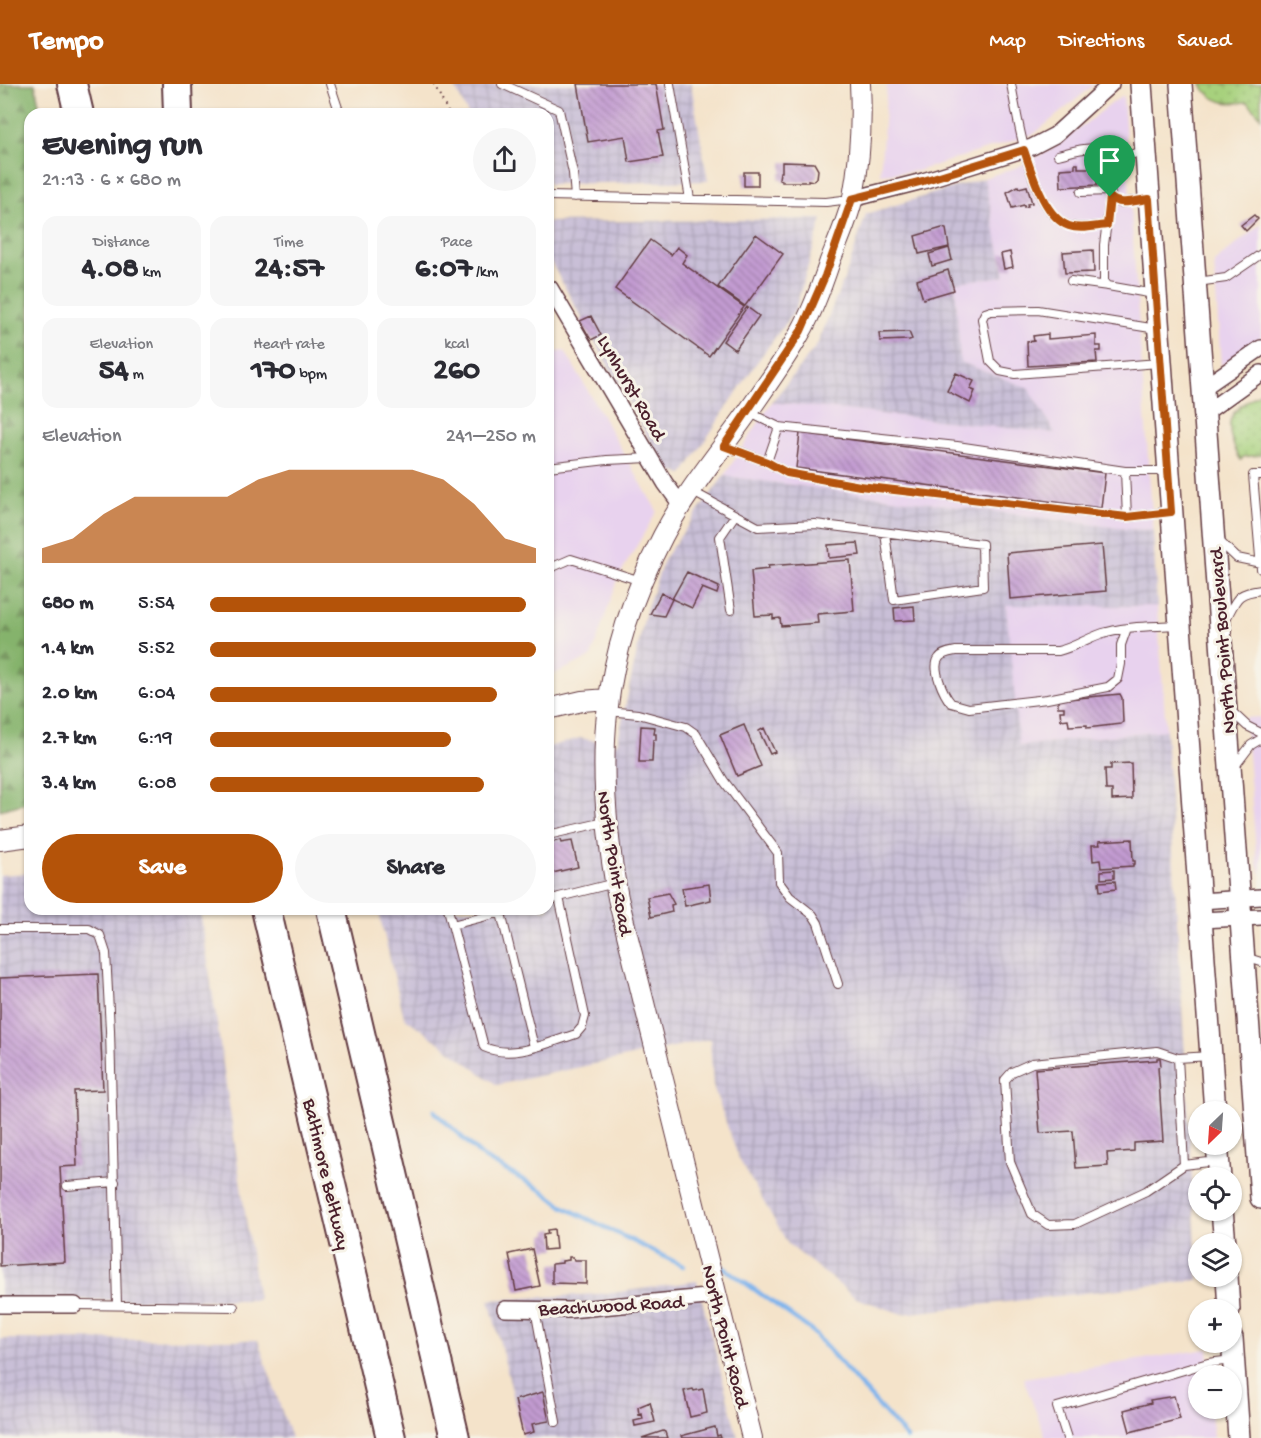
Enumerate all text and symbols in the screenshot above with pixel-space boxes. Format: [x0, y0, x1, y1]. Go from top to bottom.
text: Tempo [30, 26, 103, 59]
text: Map [989, 30, 1026, 55]
text: Directions [1059, 30, 1144, 55]
text: Saved [1177, 30, 1231, 55]
text: Evening run [42, 128, 202, 166]
button: share [473, 128, 536, 191]
pin [1084, 135, 1135, 197]
icon: arrive [1093, 144, 1126, 177]
text: 21:13 · 6 × 680 m [42, 170, 181, 193]
text: Distance [93, 234, 150, 253]
text: Time [274, 234, 304, 253]
text: Pace [441, 234, 472, 253]
text: 4.08 [82, 253, 139, 288]
text: 24:57 [254, 253, 324, 288]
text: 6:07 [415, 253, 472, 288]
text: km [139, 264, 161, 283]
text: /km [472, 264, 498, 283]
street label: Lynhurst Road [591, 332, 671, 447]
text: Elevation [90, 336, 153, 355]
text: Heart rate [253, 336, 325, 355]
text: kcal [444, 336, 469, 355]
text: 54 [99, 355, 129, 390]
text: 170 [251, 355, 296, 390]
text: 260 [433, 355, 480, 390]
text: m [129, 366, 144, 385]
text: bpm [296, 366, 327, 385]
text: Elevation [42, 426, 122, 449]
text: 241–250 m [446, 426, 536, 449]
street label: North Point Boulevard [1206, 545, 1242, 734]
text: 680 m [42, 593, 93, 616]
text: 5:54 [138, 593, 175, 616]
text: 1.4 km [42, 638, 94, 661]
text: 5:52 [138, 638, 175, 661]
text: 2.0 km [42, 683, 97, 706]
text: 6:04 [138, 683, 175, 706]
text: 2.7 km [42, 728, 96, 751]
text: 6:19 [138, 728, 173, 751]
text: 3.4 km [42, 773, 96, 796]
text: 6:08 [138, 773, 177, 796]
street label: North Point Road [590, 790, 636, 940]
button: Save [42, 834, 283, 903]
button: Share [295, 834, 536, 903]
street label: Baltimore Beltway [296, 1096, 353, 1253]
north arrow [1188, 1101, 1242, 1155]
map controls [1188, 1101, 1242, 1419]
button: locate [1188, 1167, 1242, 1221]
button: layers [1188, 1233, 1242, 1287]
street label: North Point Road [695, 1263, 753, 1413]
street label: Beachwood Road [537, 1292, 687, 1323]
button: + [1188, 1299, 1242, 1353]
button: − [1188, 1365, 1242, 1419]

